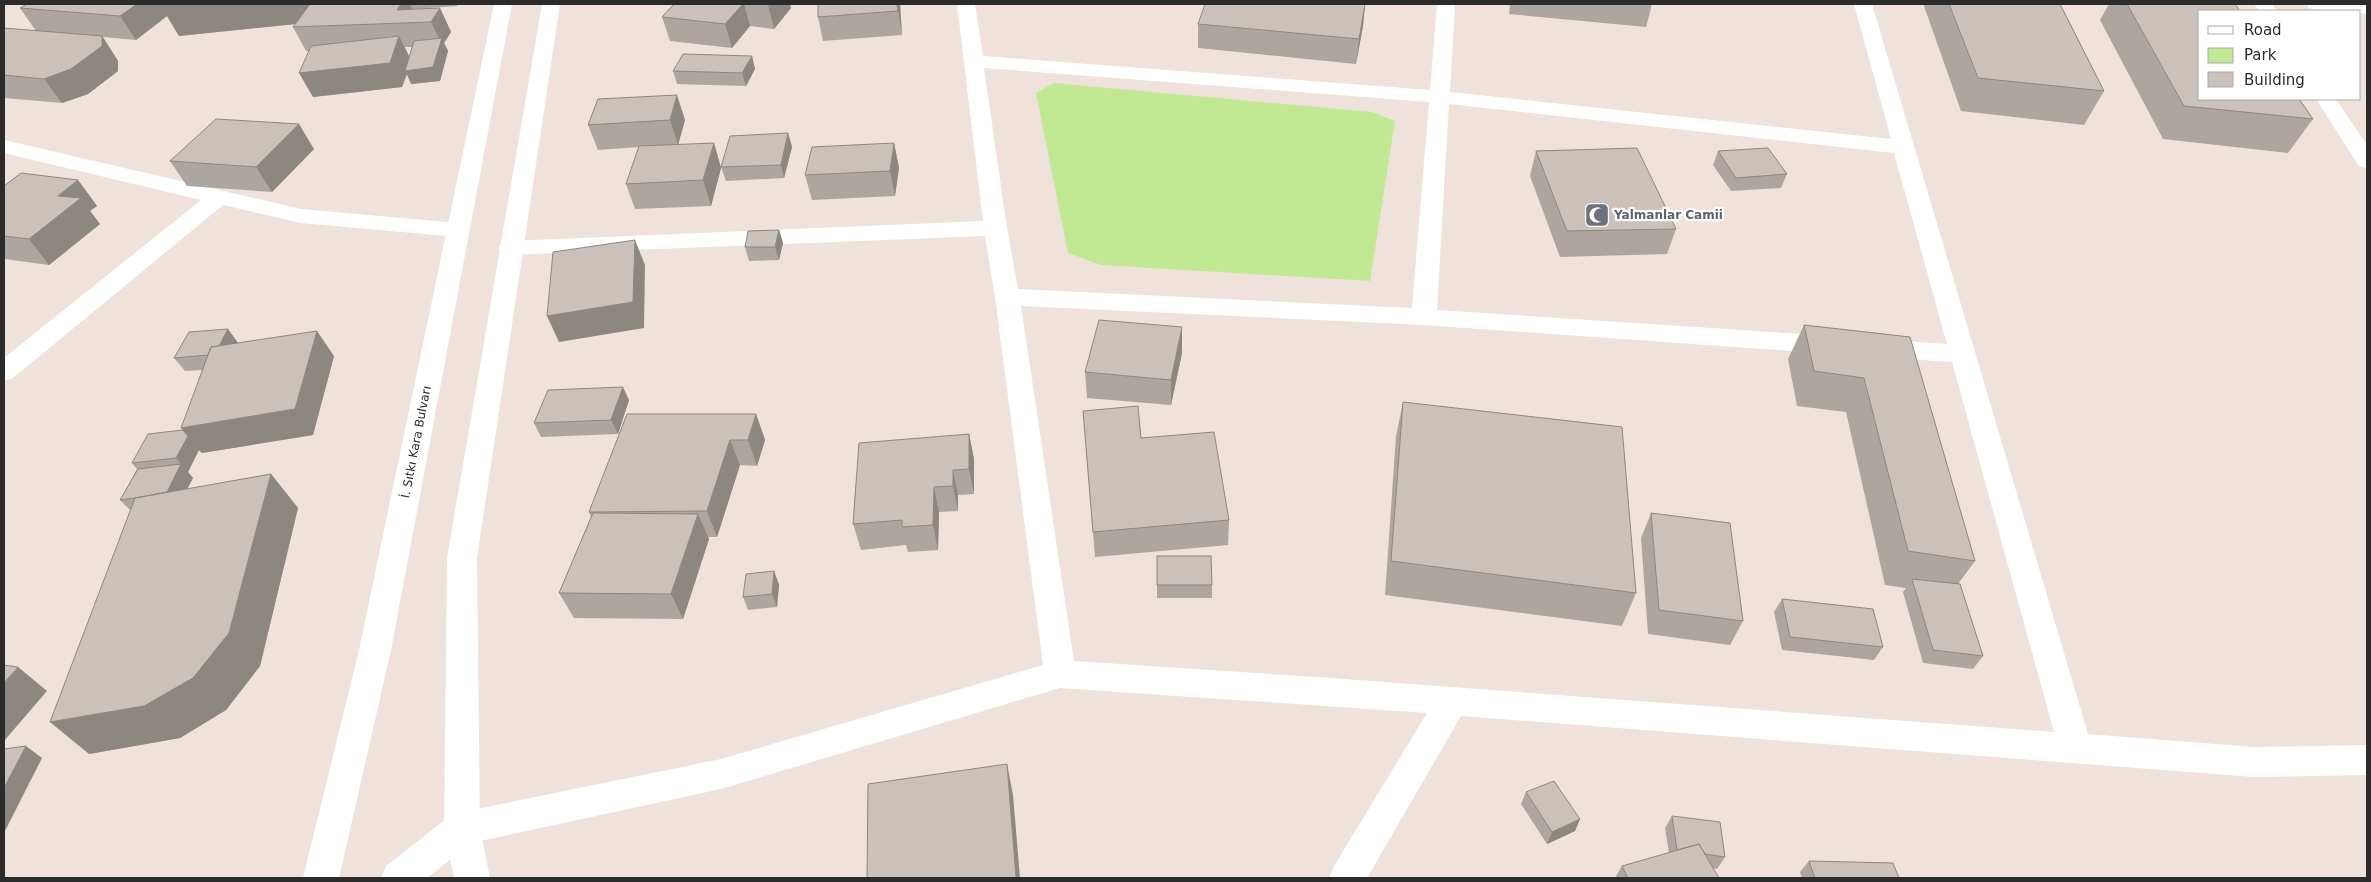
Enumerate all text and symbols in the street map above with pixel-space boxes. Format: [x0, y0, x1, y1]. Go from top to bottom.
legend [2198, 10, 2361, 100]
text: Road [2244, 21, 2282, 39]
text: Park [2244, 46, 2277, 64]
text: Building [2244, 71, 2305, 89]
mosque icon: Yalmanlar Camii [1584, 202, 1610, 228]
place label: Yalmanlar Camii [1613, 208, 1723, 222]
street label: İ. Sıtkı Kara Bulvarı [397, 385, 434, 499]

